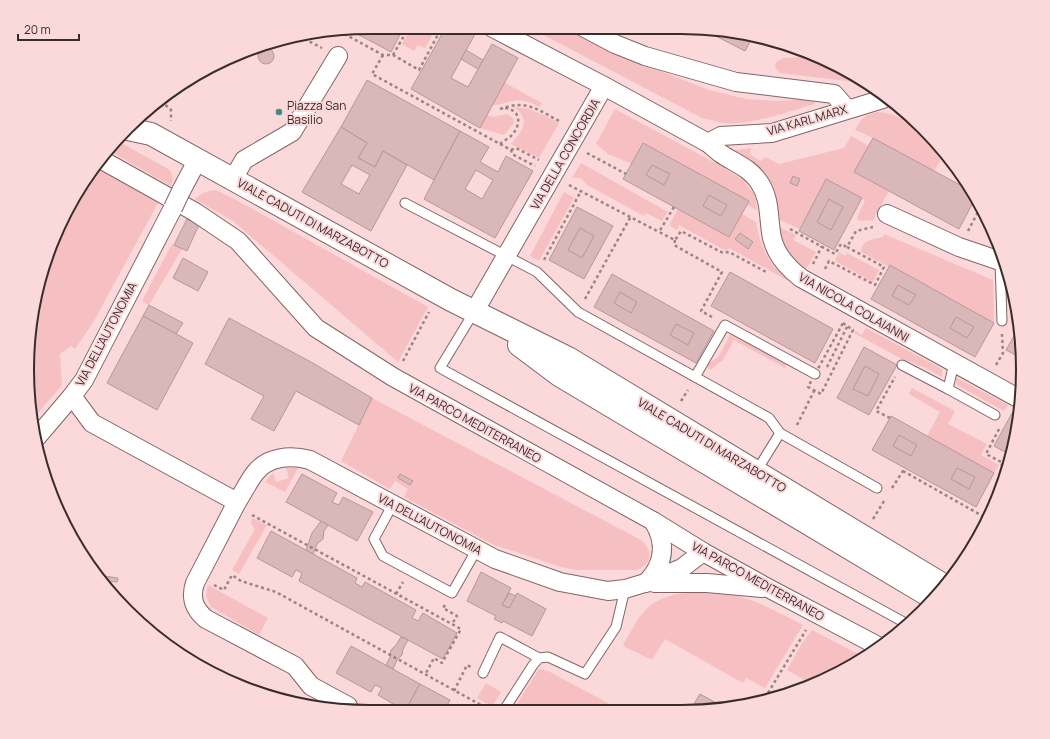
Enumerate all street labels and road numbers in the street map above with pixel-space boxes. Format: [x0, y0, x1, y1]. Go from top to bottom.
street label: VIA DELLA CONCORDIA [526, 95, 604, 213]
street label: VIA KARL MARX [765, 100, 850, 140]
street label: VIALE CADUTI DI MARZABOTTO [234, 174, 392, 272]
street label: VIA NICOLA COLAIANNI [796, 268, 912, 346]
street label: VIA DELL'AUTONOMIA [71, 279, 141, 389]
street label: VIA PARCO MEDITERRANEO [406, 379, 545, 467]
street label: VIALE CADUTI DI MARZABOTTO [634, 394, 790, 496]
street label: VIA DELL'AUTONOMIA [375, 489, 485, 559]
street label: VIA PARCO MEDITERRANEO [689, 537, 828, 625]

